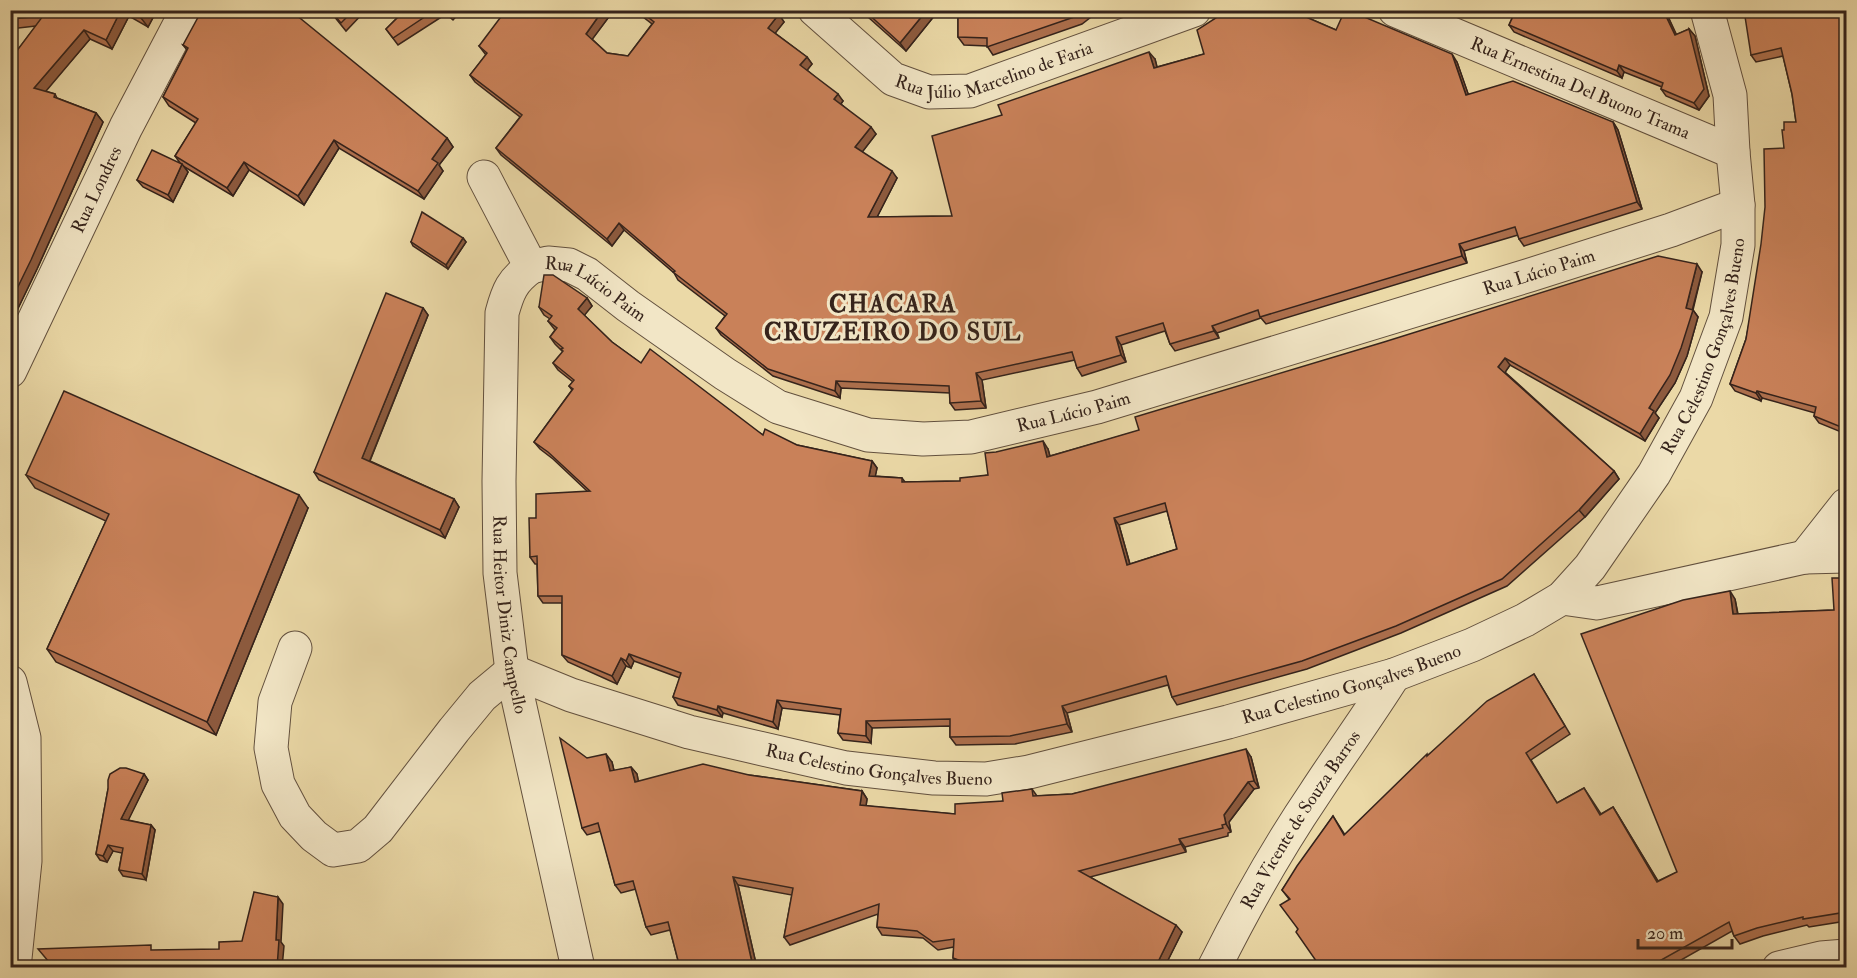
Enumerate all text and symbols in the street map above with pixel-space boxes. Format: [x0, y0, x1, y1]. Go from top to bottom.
street label: Rua Ernestina Del Buono Trama [1467, 32, 1694, 144]
street label: Rua Júlio Marcelino de Faria [892, 36, 1096, 104]
street label: Rua Londres [66, 142, 127, 237]
street label: Rua Celestino Gonçalves Bueno [1656, 238, 1750, 458]
street label: Rua Lúcio Paim [1480, 244, 1598, 300]
street label: Rua Lúcio Paim [544, 251, 651, 327]
district label: CHACARA CRUZEIRO DO SUL [764, 289, 1022, 348]
street label: Rua Lúcio Paim [1014, 386, 1133, 437]
street label: Rua Heitor Diniz Campello [488, 515, 533, 716]
street label: Rua Celestino Gonçalves Bueno [1239, 639, 1464, 729]
street label: Rua Vicente de Souza Barros [1236, 726, 1366, 913]
street label: Rua Celestino Gonçalves Bueno [763, 738, 994, 791]
scale bar [1638, 912, 1732, 950]
text: 20 m [1647, 922, 1683, 945]

